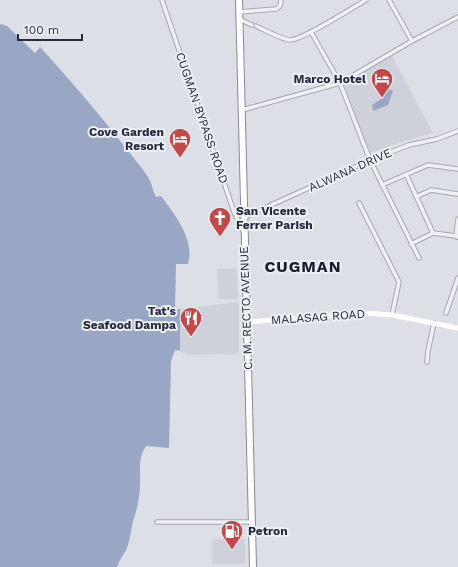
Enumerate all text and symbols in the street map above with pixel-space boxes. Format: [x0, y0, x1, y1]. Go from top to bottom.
scale bar [18, 16, 82, 42]
text: 100 m [24, 23, 59, 37]
street label: CUGMAN BYPASS ROAD [173, 51, 231, 185]
hotel icon: Marco Hotel [369, 66, 395, 99]
place label: Marco Hotel [294, 72, 366, 86]
place label: Cove Garden Resort [89, 125, 165, 153]
hotel icon: Cove Garden Resort [167, 126, 193, 159]
street label: ALWANA DRIVE [306, 145, 394, 195]
place label: San Vicente Ferrer Parish [236, 204, 313, 232]
church icon: San Vicente Ferrer Parish [207, 205, 233, 238]
street label: C. M. RECTO AVENUE [237, 246, 255, 370]
district label: CUGMAN [264, 257, 342, 276]
place label: Tat's Seafood Dampa [83, 304, 177, 332]
restaurant icon: Tat's Seafood Dampa [178, 305, 204, 338]
street label: MALASAG ROAD [270, 307, 366, 327]
fuel station icon: Petron [219, 518, 245, 551]
place label: Petron [248, 524, 288, 538]

